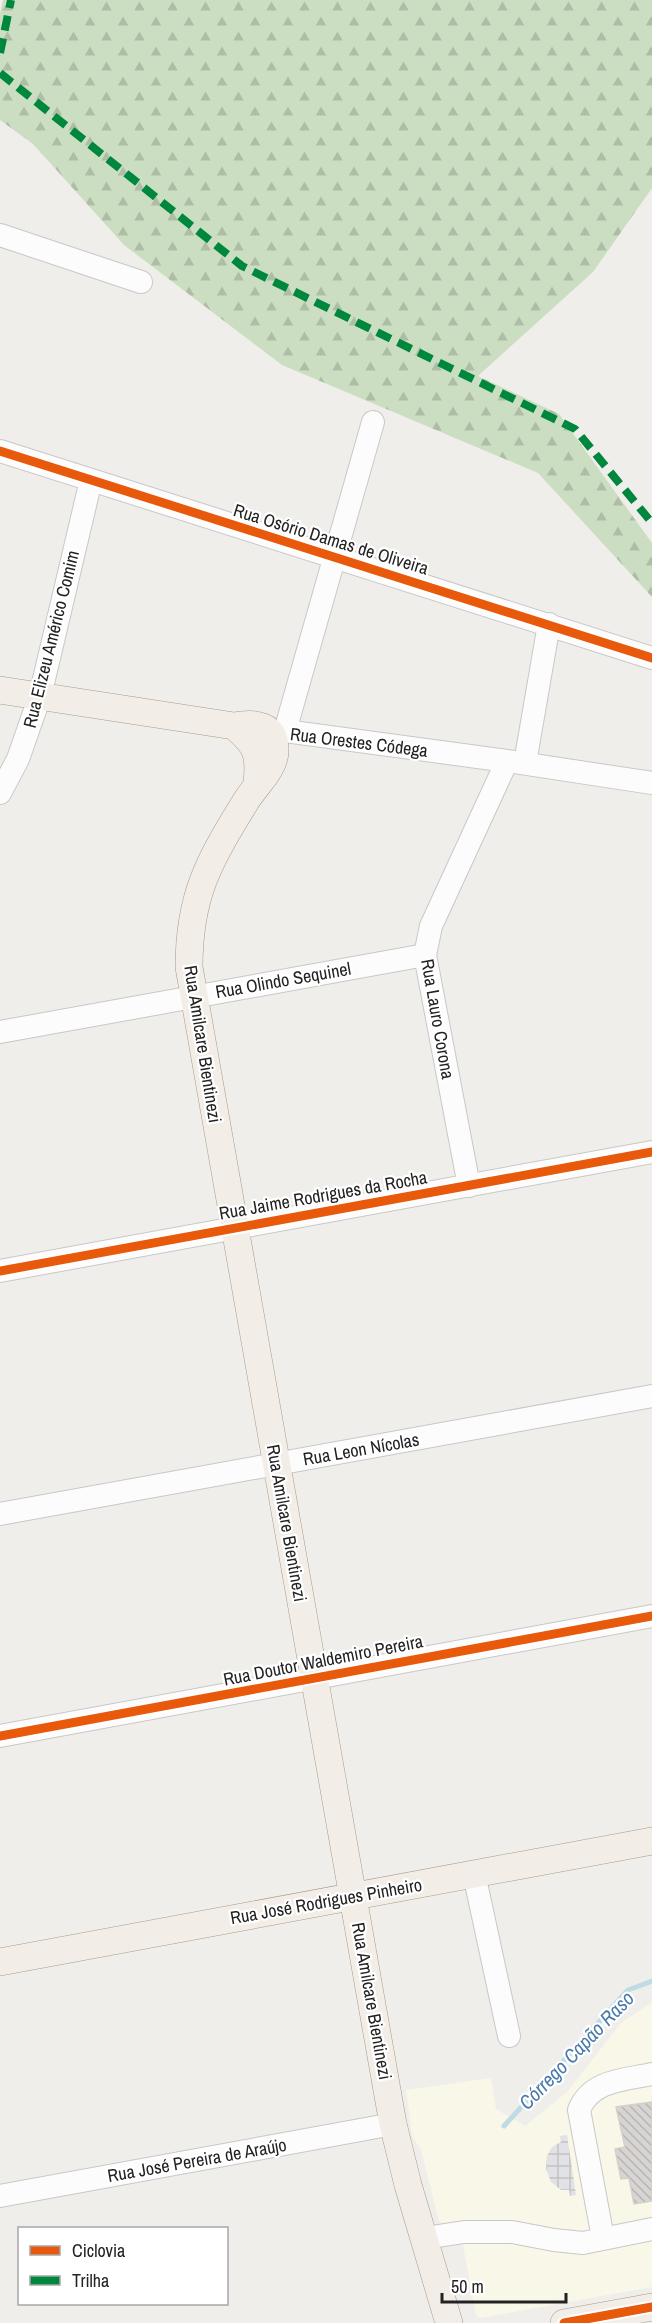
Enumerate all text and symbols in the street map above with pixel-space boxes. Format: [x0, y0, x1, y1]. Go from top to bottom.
street label: Rua Osório Damas de Oliveira [230, 497, 432, 581]
street label: Rua Elizeu Américo Comim [17, 548, 85, 730]
street label: Rua Orestes Códega [289, 721, 429, 763]
street label: Rua Olindo Sequinel [213, 956, 353, 1004]
street label: Rua Lauro Corona [415, 957, 461, 1081]
street label: Rua Amilcare Bientinezi [178, 963, 228, 1125]
street label: Rua Jaime Rodrigues da Rocha [217, 1164, 429, 1226]
street label: Rua Leon Nícolas [301, 1427, 421, 1471]
street label: Rua Amilcare Bientinezi [261, 1442, 313, 1604]
street label: Rua Doutor Waldemiro Pereira [221, 1628, 425, 1692]
street label: Rua José Rodrigues Pinheiro [228, 1872, 424, 1930]
street label: Rua Amilcare Bientinezi [346, 1920, 398, 2082]
water label: Córrego Capão Raso [512, 1985, 640, 2115]
street label: Rua José Pereira de Araújo [106, 2132, 288, 2188]
legend [18, 2227, 228, 2305]
text: Ciclovia [72, 2238, 125, 2263]
scale bar [442, 2266, 566, 2304]
text: Trilha [72, 2268, 109, 2293]
text: 50 m [451, 2274, 484, 2299]

